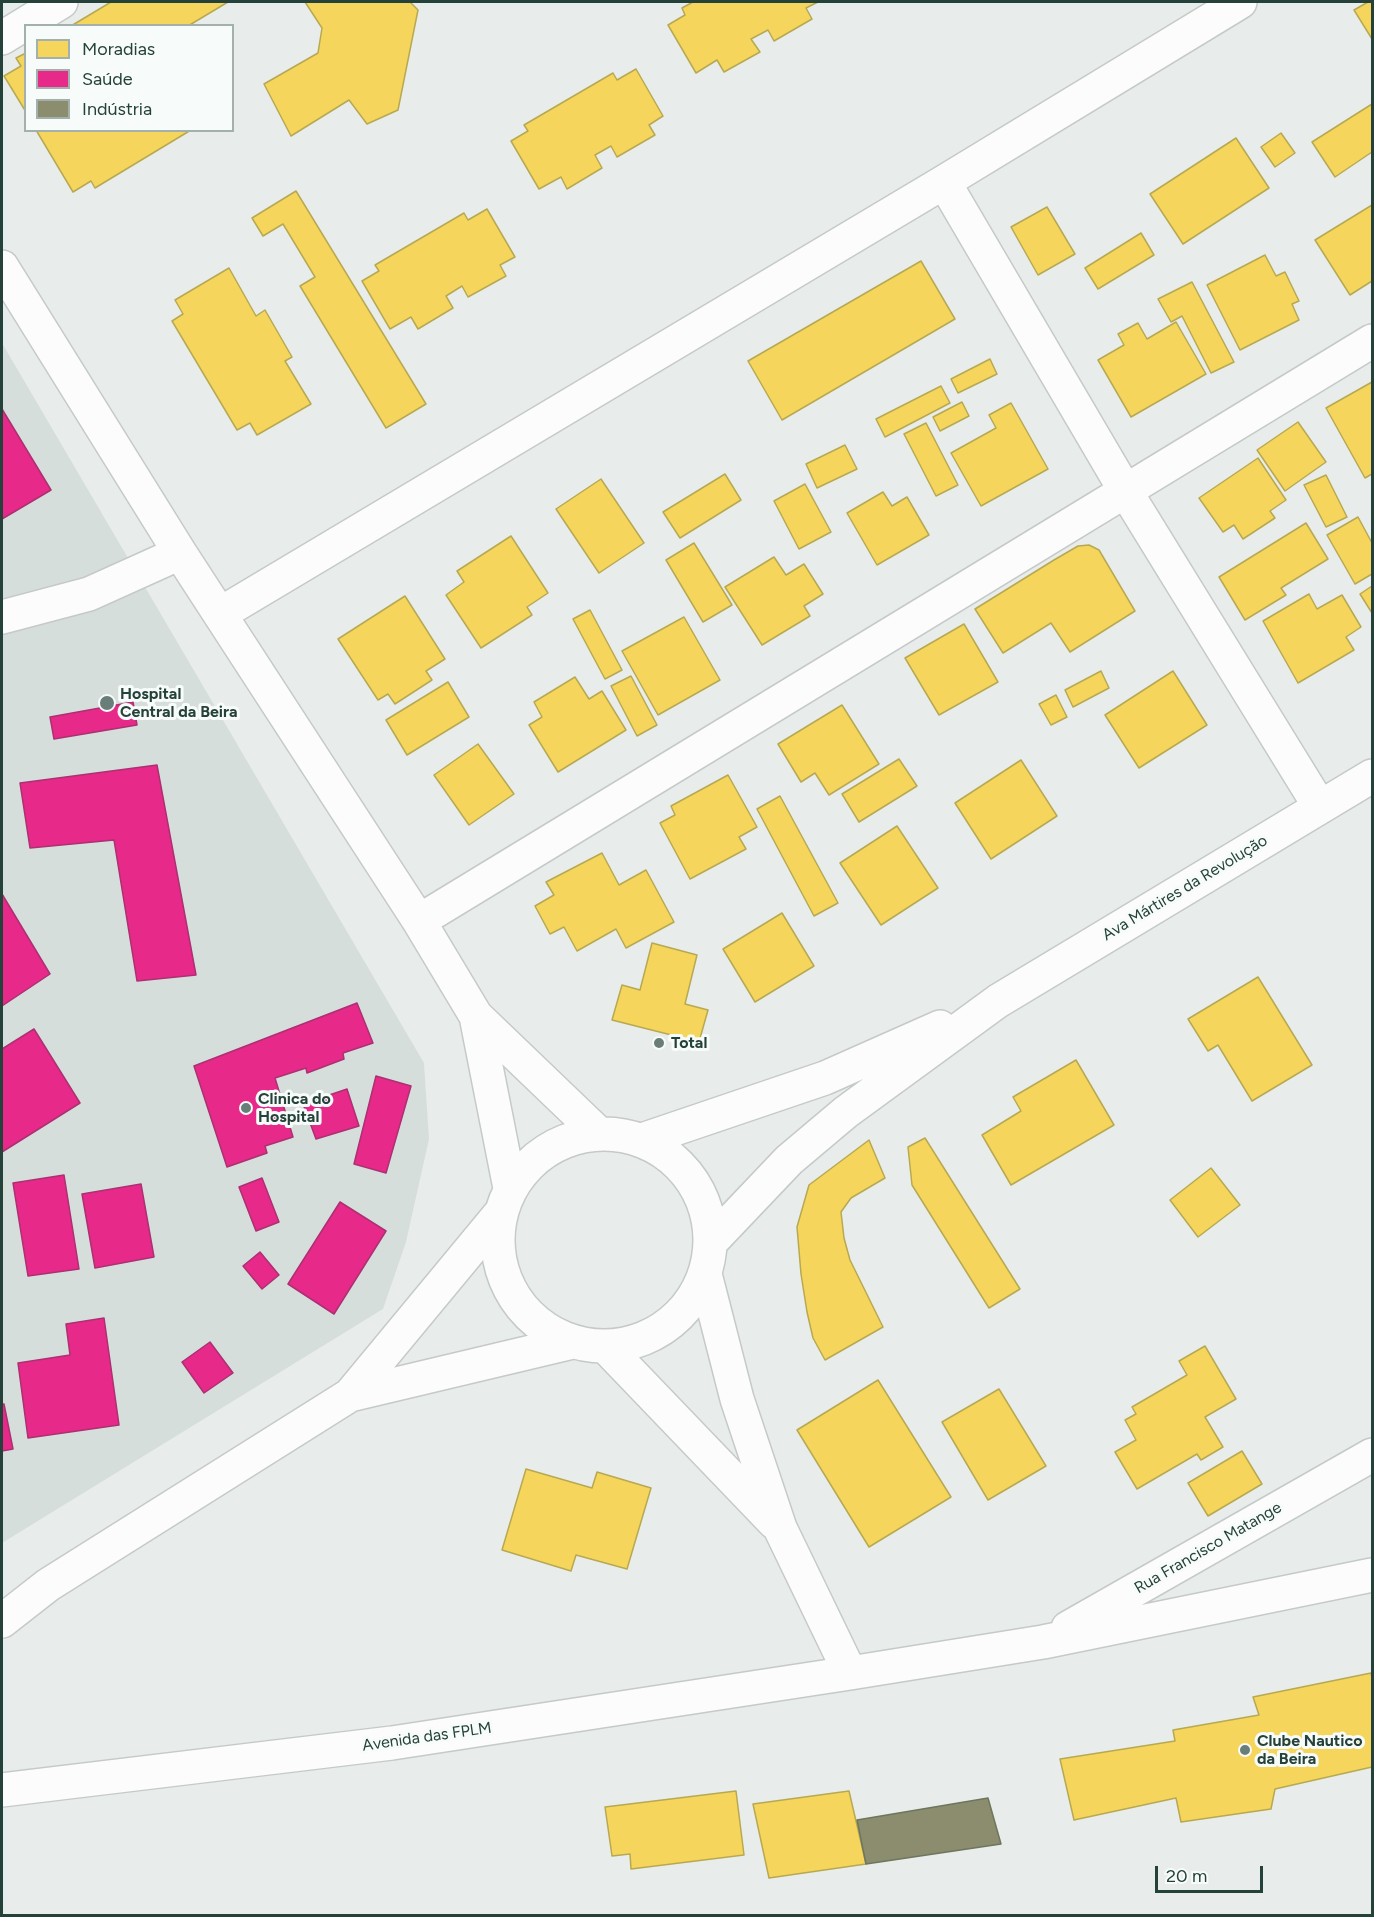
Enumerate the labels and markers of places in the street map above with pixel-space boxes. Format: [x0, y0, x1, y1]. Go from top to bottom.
place label: Hospital Central da Beira [120, 684, 238, 722]
marker: Hospital Central da Beira [98, 694, 116, 712]
place label: Total [671, 1033, 707, 1053]
marker: Total [652, 1036, 666, 1050]
place label: Clinica do Hospital [258, 1089, 331, 1127]
marker: Clinica do Hospital [239, 1101, 253, 1115]
place label: Clube Nautico da Beira [1257, 1731, 1362, 1769]
marker: Clube Nautico da Beira [1238, 1743, 1252, 1757]

